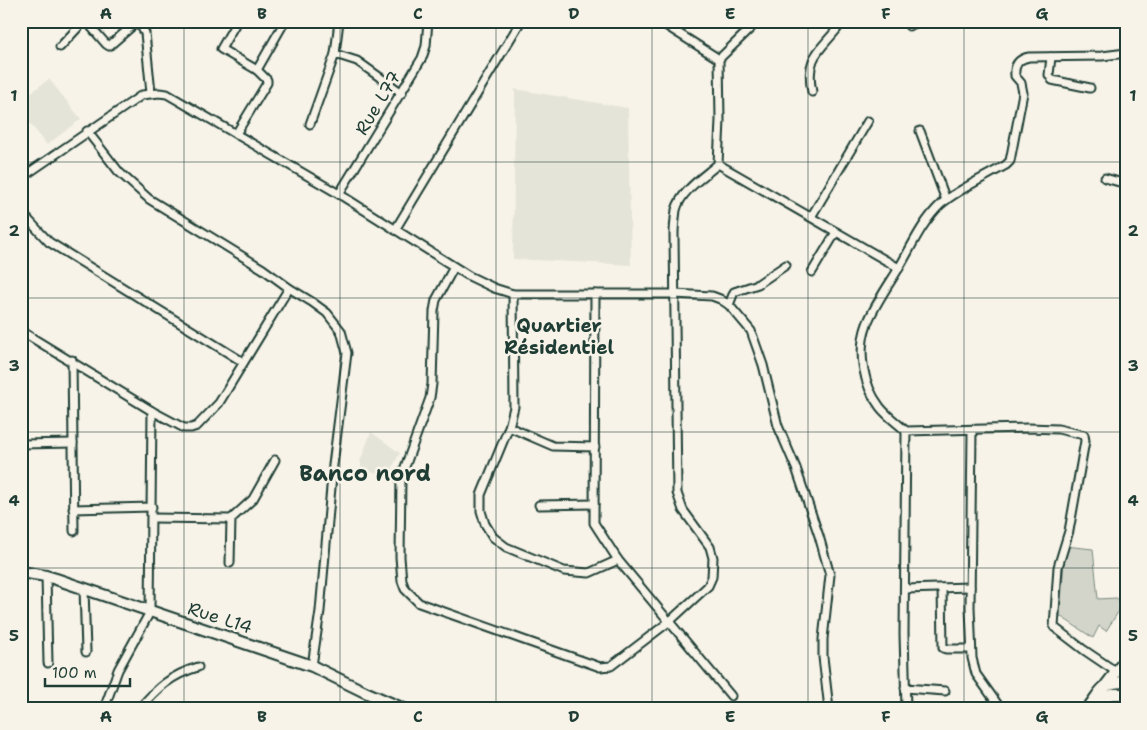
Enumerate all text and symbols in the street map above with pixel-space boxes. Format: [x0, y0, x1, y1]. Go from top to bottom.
text: A [100, 3, 112, 24]
text: B [257, 3, 267, 24]
text: C [413, 3, 423, 24]
text: D [568, 3, 580, 24]
text: E [725, 3, 735, 24]
text: F [881, 3, 891, 24]
text: G [1036, 3, 1049, 24]
street label: Rue L77 [349, 66, 407, 140]
text: 1 [10, 85, 18, 106]
text: 1 [1129, 85, 1137, 106]
text: 2 [8, 220, 20, 241]
text: 2 [1127, 220, 1139, 241]
district label: Quartier Résidentiel [504, 313, 615, 360]
text: 3 [8, 355, 20, 376]
text: 3 [1127, 355, 1139, 376]
district label: Banco nord [299, 459, 431, 488]
text: 4 [8, 490, 20, 511]
text: 4 [1127, 490, 1139, 511]
street label: Rue L14 [185, 596, 255, 640]
text: 5 [9, 625, 19, 646]
text: 5 [1128, 625, 1138, 646]
scale bar [45, 655, 130, 687]
text: 100 m [52, 663, 97, 683]
text: A [100, 706, 112, 727]
text: B [257, 706, 267, 727]
text: C [413, 706, 423, 727]
text: D [568, 706, 580, 727]
text: E [725, 706, 735, 727]
text: F [881, 706, 891, 727]
text: G [1036, 706, 1049, 727]

